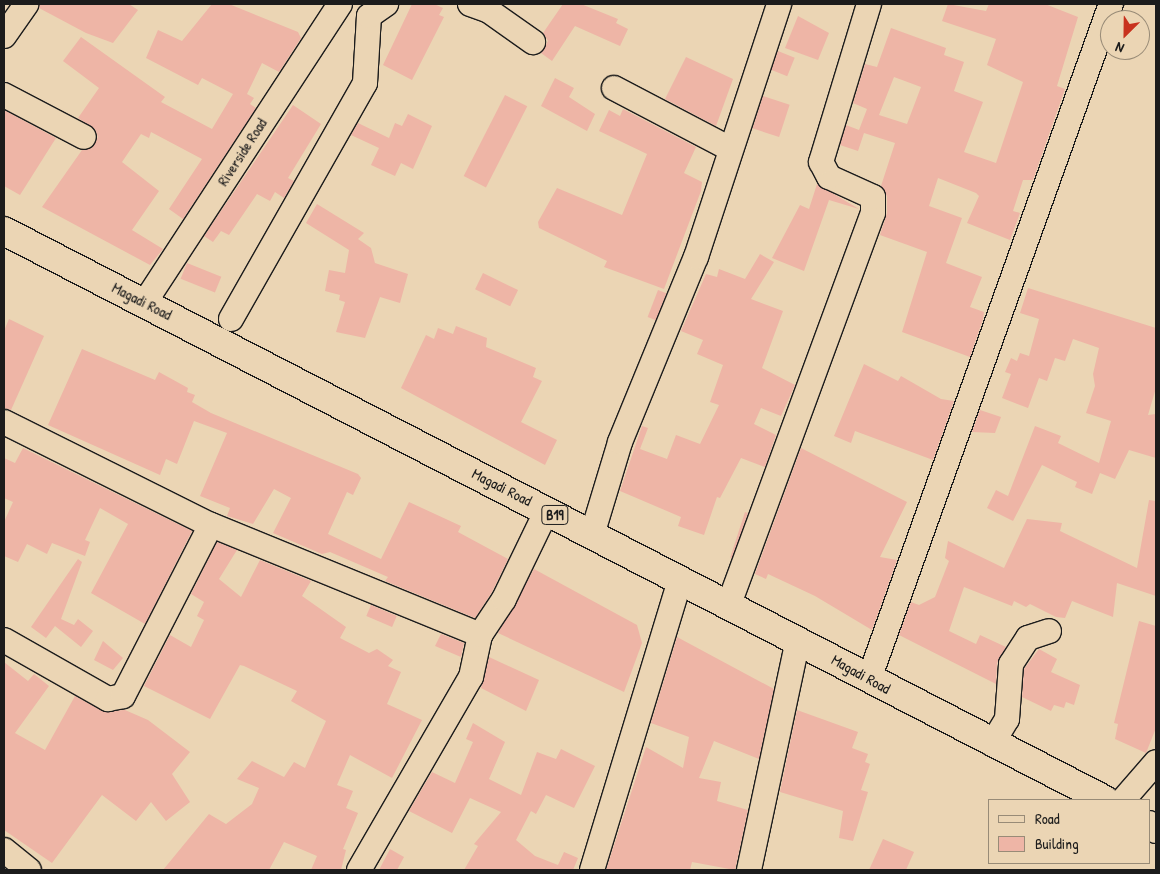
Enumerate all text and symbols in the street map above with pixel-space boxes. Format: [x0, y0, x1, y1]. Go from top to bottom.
north arrow [1100, 10, 1150, 60]
text: N [1112, 38, 1126, 59]
street label: Riverside Road [214, 115, 270, 189]
street label: Magadi Road [109, 278, 175, 324]
street label: Magadi Road [469, 464, 535, 510]
road number: B19 [541, 504, 569, 526]
street label: Magadi Road [828, 650, 894, 698]
legend [988, 799, 1150, 864]
text: Road [1035, 808, 1060, 829]
text: Building [1035, 833, 1079, 854]

